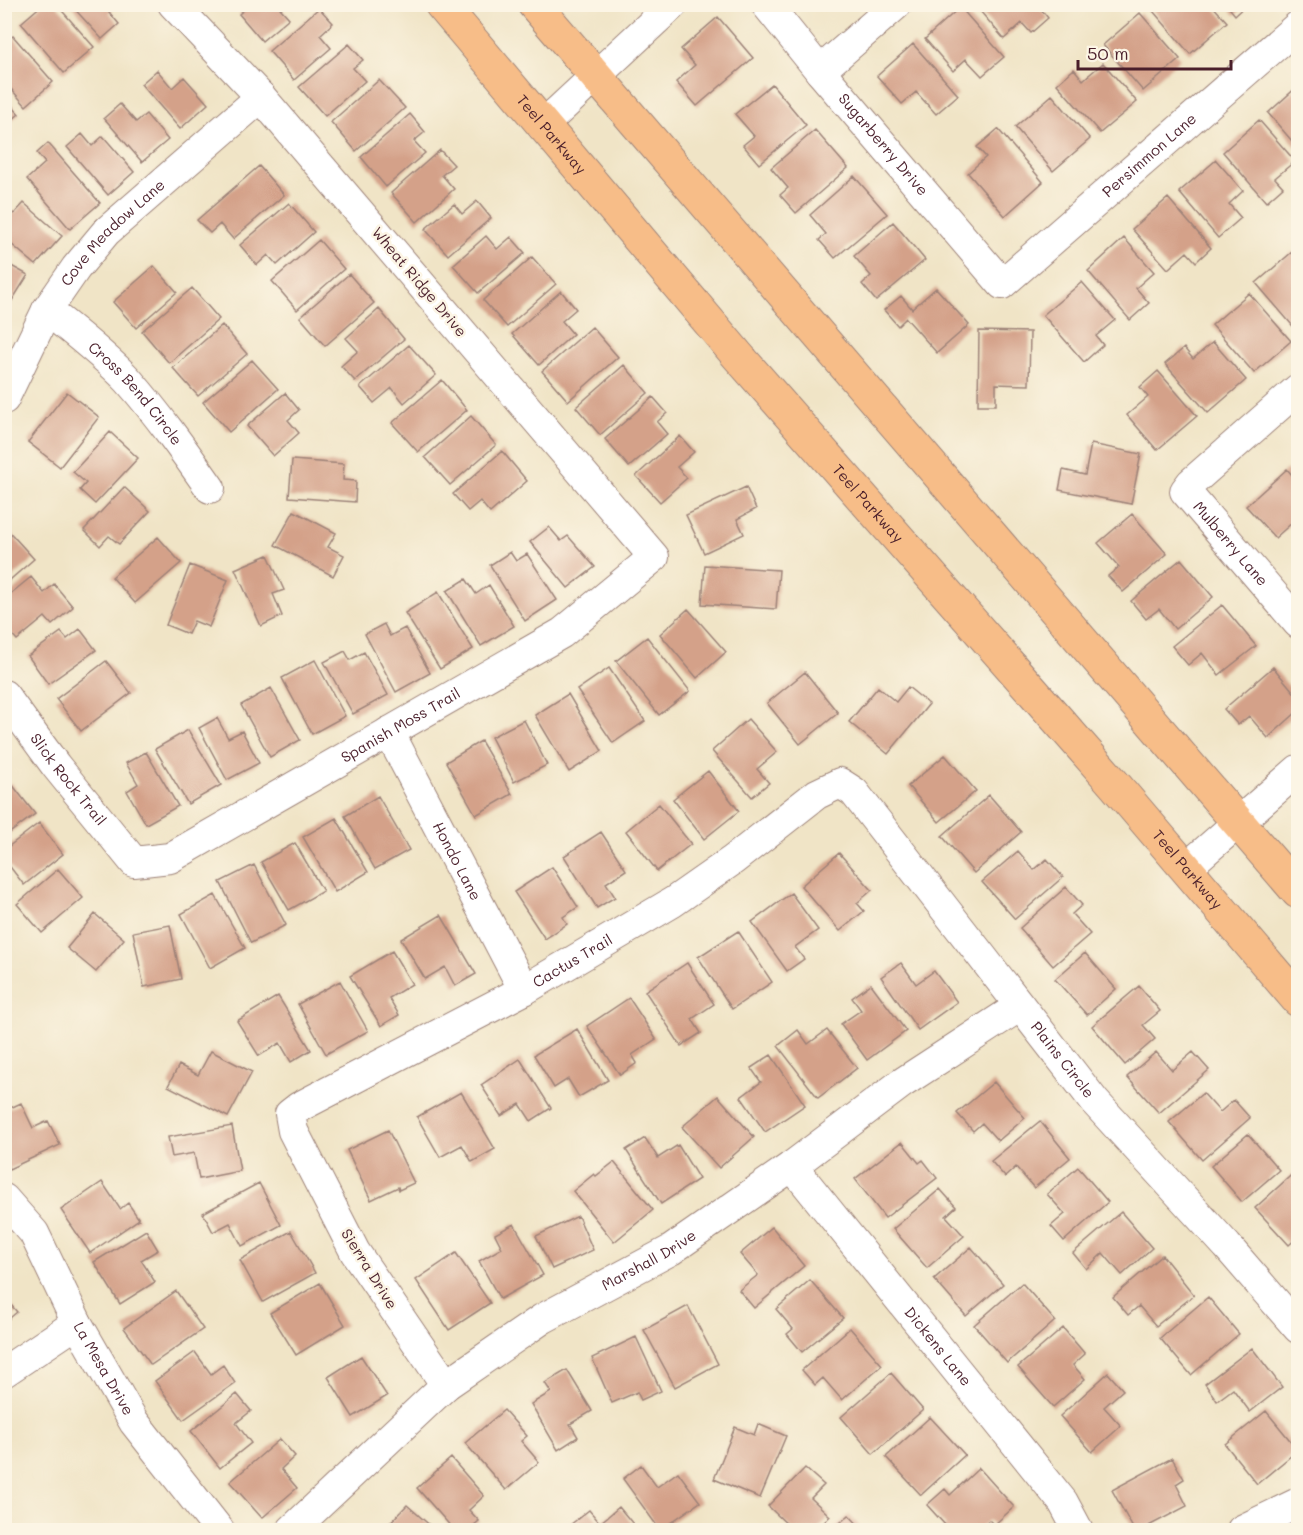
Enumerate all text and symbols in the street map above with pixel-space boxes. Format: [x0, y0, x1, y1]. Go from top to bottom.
scale bar [1078, 33, 1231, 71]
text: 50 m [1087, 41, 1129, 65]
street label: Sugarberry Drive [834, 89, 933, 199]
street label: Teel Parkway [513, 90, 592, 178]
street label: Persimmon Lane [1098, 108, 1200, 201]
street label: Cove Meadow Lane [56, 174, 169, 289]
street label: Wheat Ridge Drive [368, 222, 472, 341]
street label: Cross Bend Circle [84, 337, 187, 449]
street label: Teel Parkway [828, 459, 909, 547]
street label: Mulberry Lane [1189, 497, 1273, 590]
street label: Spanish Moss Trail [337, 683, 464, 767]
street label: Slick Rock Trail [26, 729, 111, 829]
street label: Hondo Lane [429, 818, 486, 904]
street label: Teel Parkway [1148, 825, 1228, 913]
street label: Cactus Trail [529, 929, 616, 992]
street label: Plains Circle [1027, 1017, 1099, 1102]
street label: Sierra Drive [337, 1225, 402, 1312]
street label: Marshall Drive [598, 1225, 700, 1294]
street label: Dickens Lane [900, 1302, 976, 1390]
street label: La Mesa Drive [70, 1318, 139, 1419]

